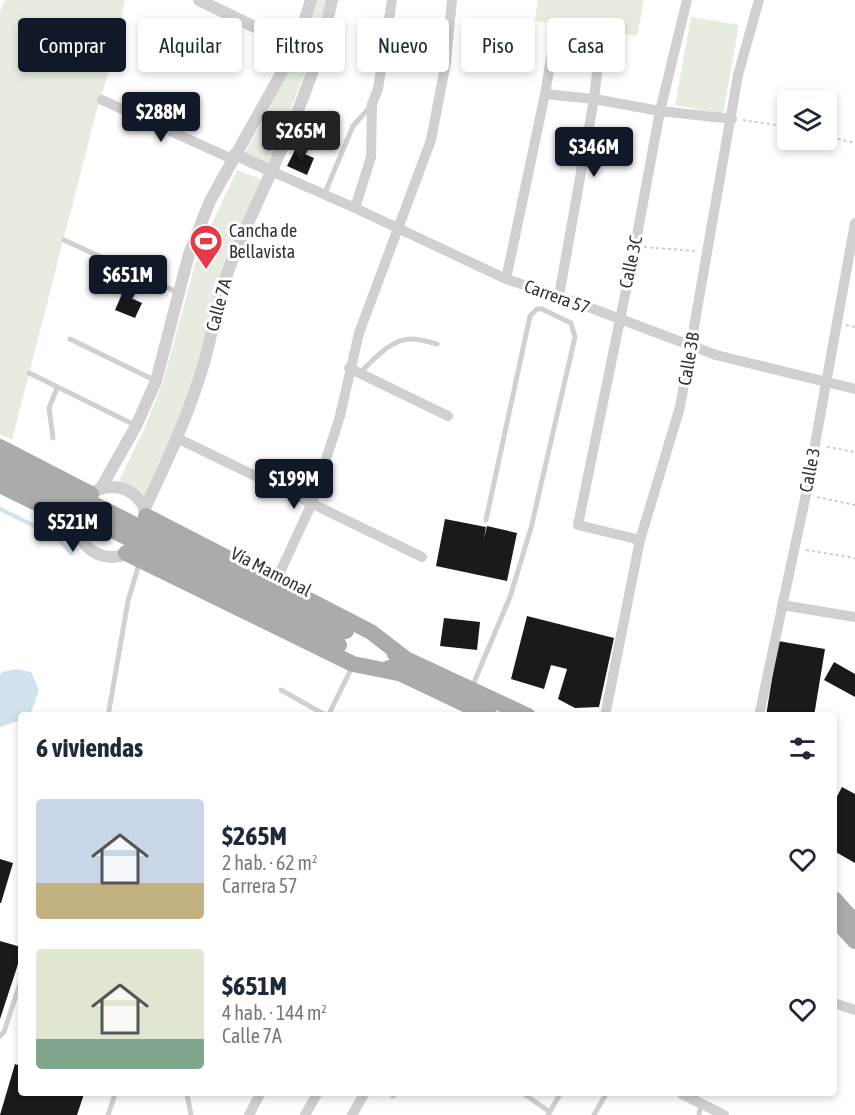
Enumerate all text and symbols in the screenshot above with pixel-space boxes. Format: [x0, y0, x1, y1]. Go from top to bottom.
chip: Comprar [18, 18, 126, 72]
chip: Alquilar [138, 18, 242, 72]
chip: Filtros [254, 18, 345, 72]
chip: Nuevo [357, 18, 449, 72]
chip: Piso [461, 18, 535, 72]
chip: Casa [547, 18, 625, 72]
map controls [777, 90, 837, 150]
button: layers [777, 90, 837, 150]
pin: $288M [119, 92, 203, 143]
text: $288M [136, 100, 186, 123]
pin: $265M [259, 111, 343, 162]
text: $265M [276, 119, 326, 142]
pin: $346M [552, 127, 636, 178]
text: $346M [569, 135, 619, 158]
place label: Cancha de Bellavista [229, 220, 297, 262]
sports icon: Cancha de Bellavista [188, 223, 224, 270]
street label: Calle 3C [615, 234, 646, 290]
pin: $651M [86, 255, 170, 306]
text: $651M [103, 263, 153, 286]
street label: Carrera 57 [522, 275, 593, 318]
street label: Calle 7A [201, 276, 236, 334]
street label: Calle 3B [674, 330, 704, 387]
street label: Calle 3 [795, 446, 824, 494]
pin: $199M [252, 459, 336, 510]
text: $199M [269, 467, 319, 490]
pin: $521M [31, 502, 115, 553]
text: $521M [48, 510, 98, 533]
street label: Vía Mamonal [227, 542, 315, 601]
icon: filters [786, 732, 819, 765]
text: 6 viviendas [36, 733, 143, 763]
text: $265M [222, 821, 287, 851]
icon: home [84, 823, 156, 895]
icon: heart [786, 843, 819, 876]
text: 2 hab. · 62 m² [222, 851, 317, 874]
text: Carrera 57 [222, 874, 298, 897]
text: $651M [222, 971, 287, 1001]
icon: home [84, 973, 156, 1045]
icon: heart [786, 993, 819, 1026]
text: 4 hab. · 144 m² [222, 1001, 327, 1024]
text: Calle 7A [222, 1024, 282, 1047]

